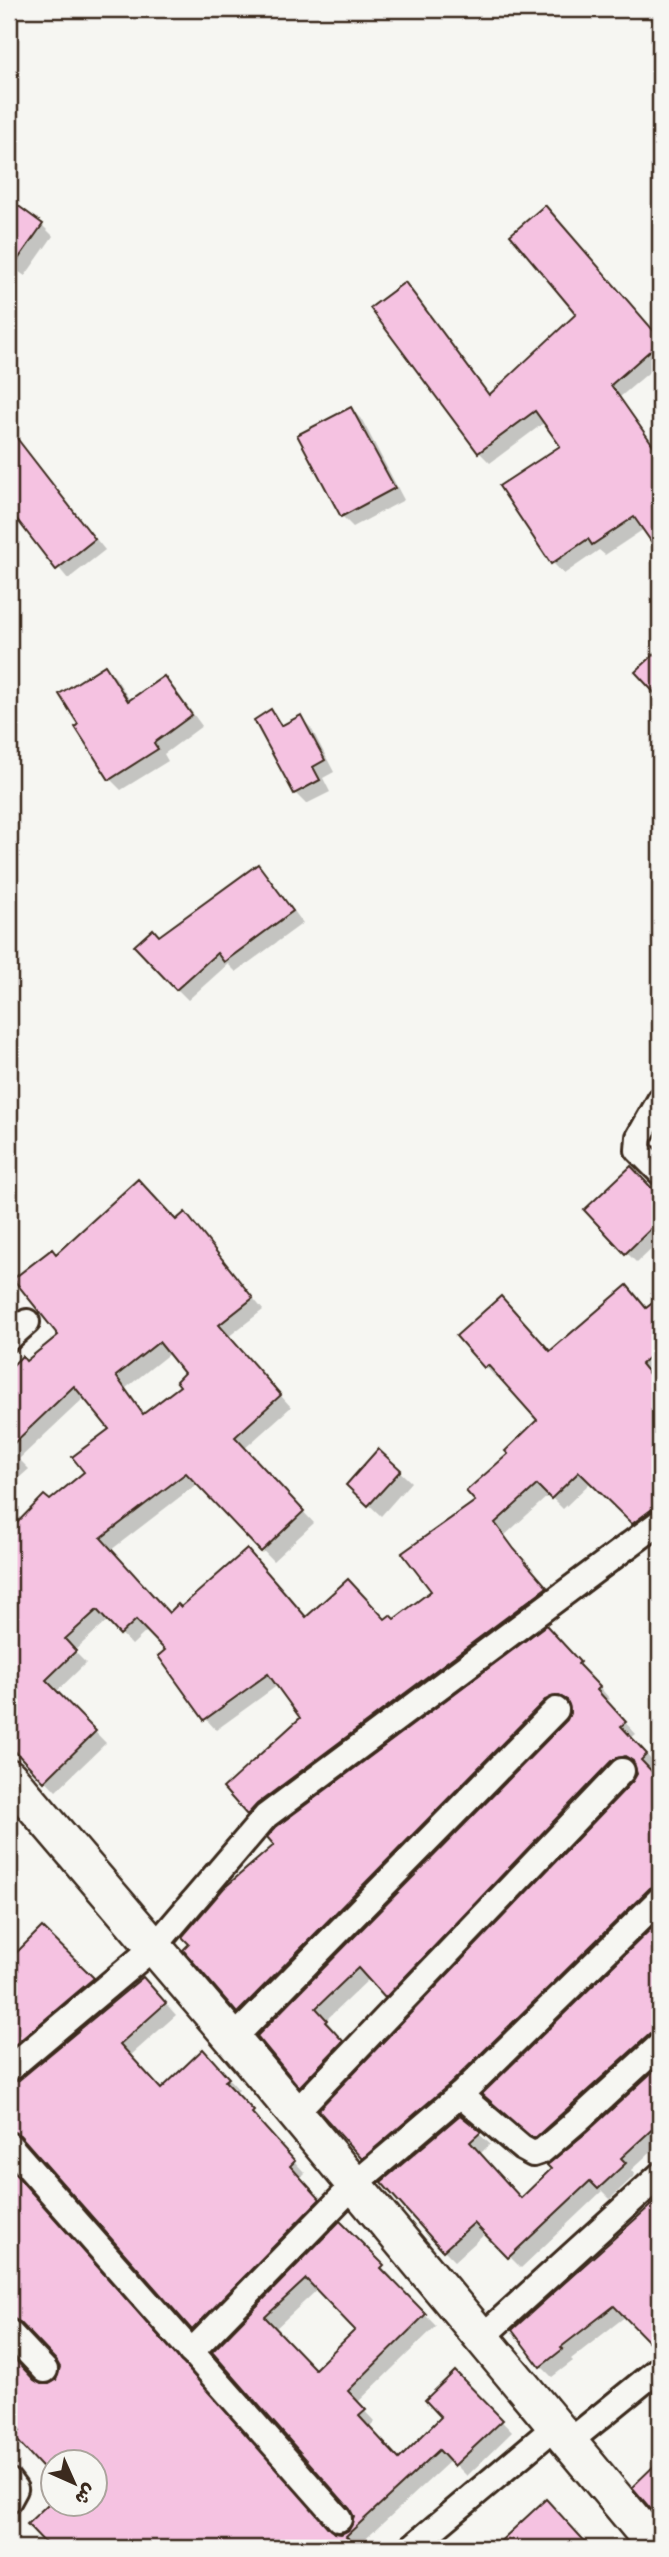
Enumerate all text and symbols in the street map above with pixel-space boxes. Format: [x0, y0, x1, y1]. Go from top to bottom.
north arrow [38, 2448, 108, 2518]
text: ش [69, 2478, 100, 2510]

